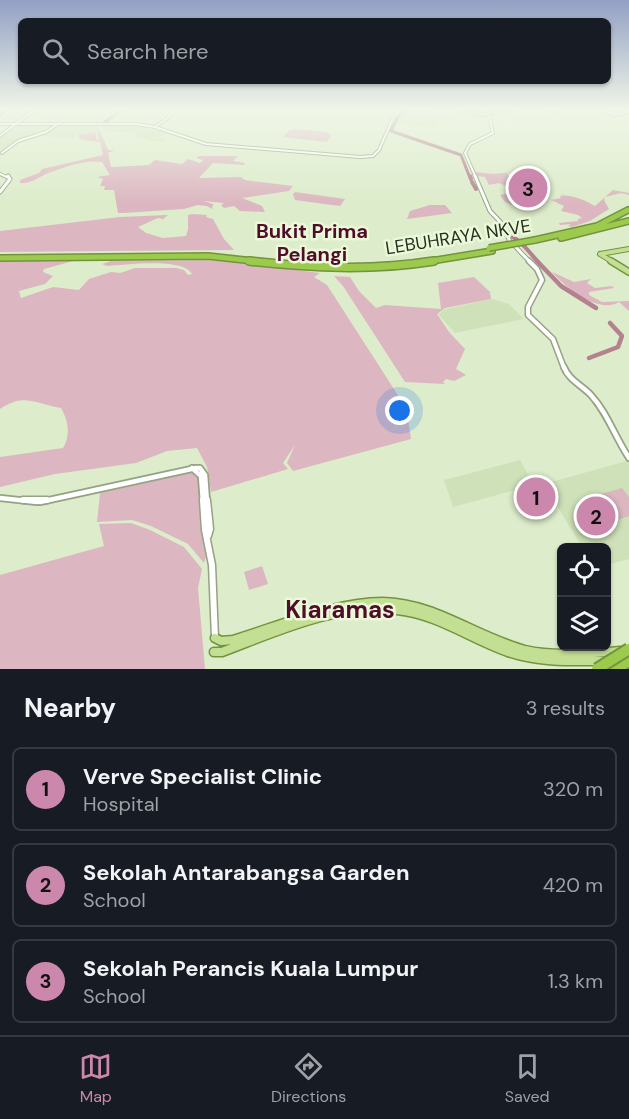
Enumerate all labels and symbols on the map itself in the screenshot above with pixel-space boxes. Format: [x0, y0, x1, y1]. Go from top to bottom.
pin: 3 [508, 166, 548, 210]
street label: LEBUHRAYA NKVE [384, 214, 532, 260]
district label: Bukit Prima Pelangi [256, 218, 368, 267]
your location [385, 396, 414, 425]
pin: 1 [516, 474, 556, 520]
pin: 2 [576, 494, 616, 538]
district label: Kiaramas [285, 594, 395, 625]

